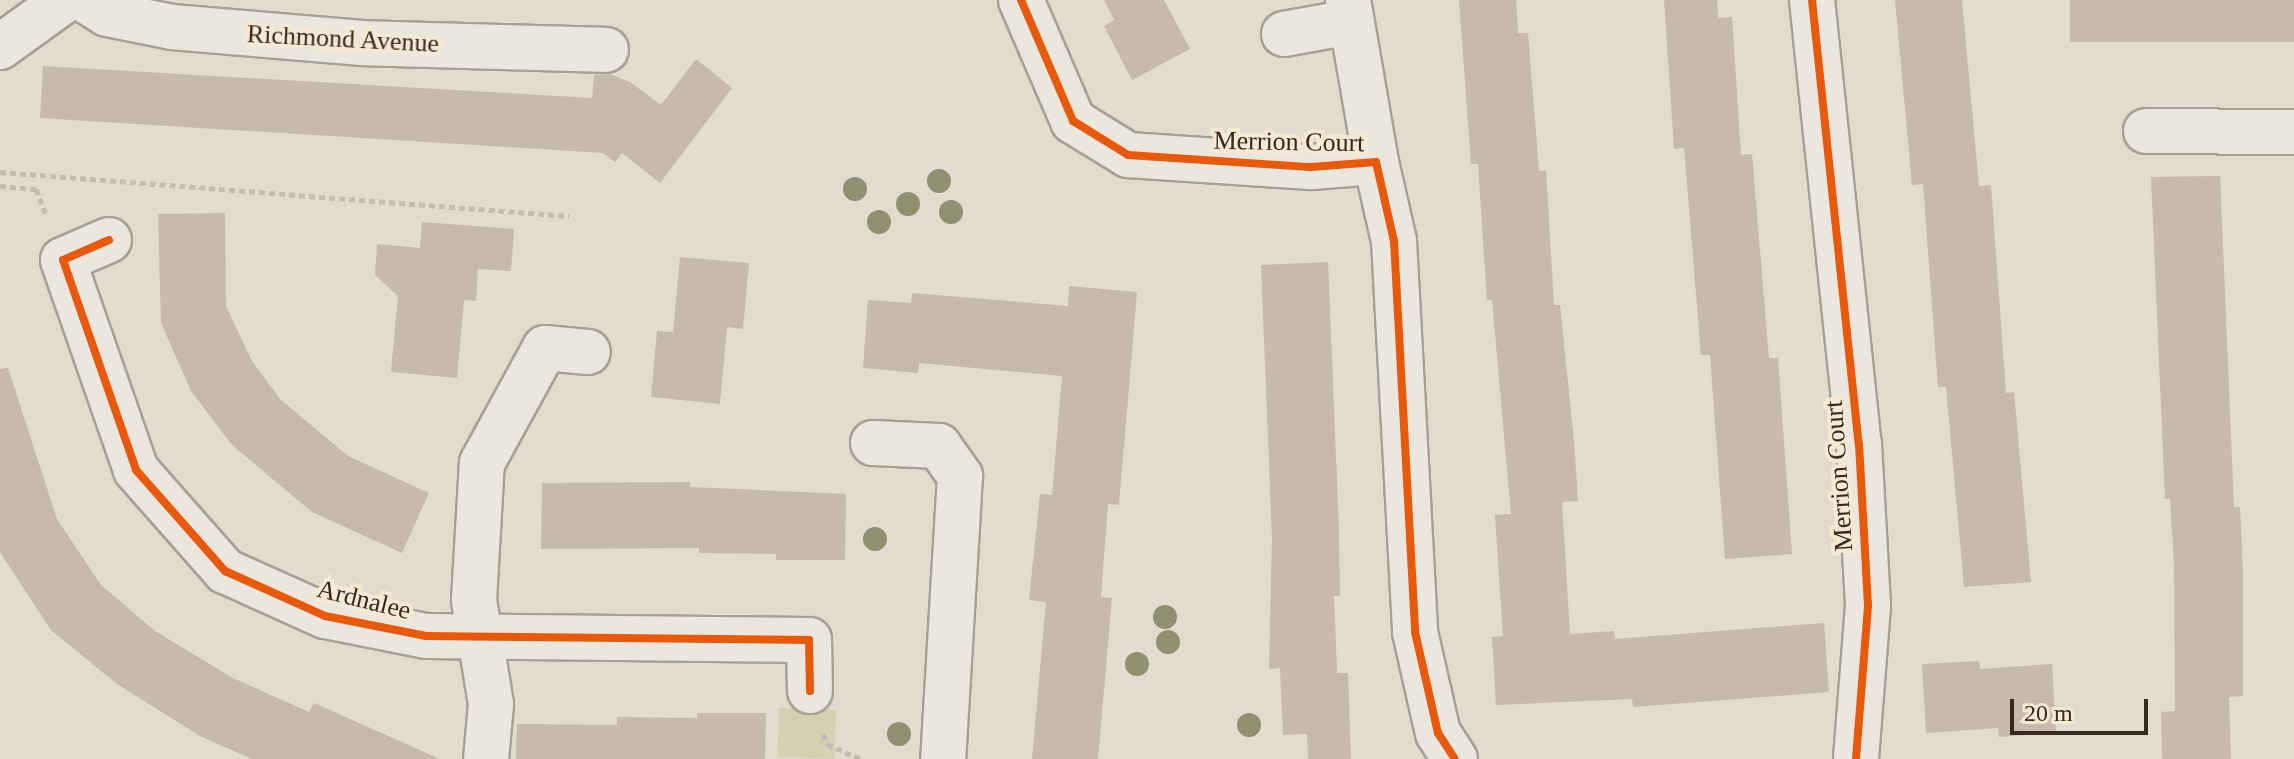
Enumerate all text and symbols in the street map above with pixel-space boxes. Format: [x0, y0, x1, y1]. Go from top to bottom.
street label: Richmond Avenue [245, 18, 441, 60]
street label: Merrion Court [1213, 125, 1365, 159]
street label: Merrion Court [1818, 400, 1860, 552]
street label: Ardnalee [314, 573, 414, 627]
scale bar [2014, 683, 2152, 733]
text: 20 m [2024, 700, 2073, 726]

